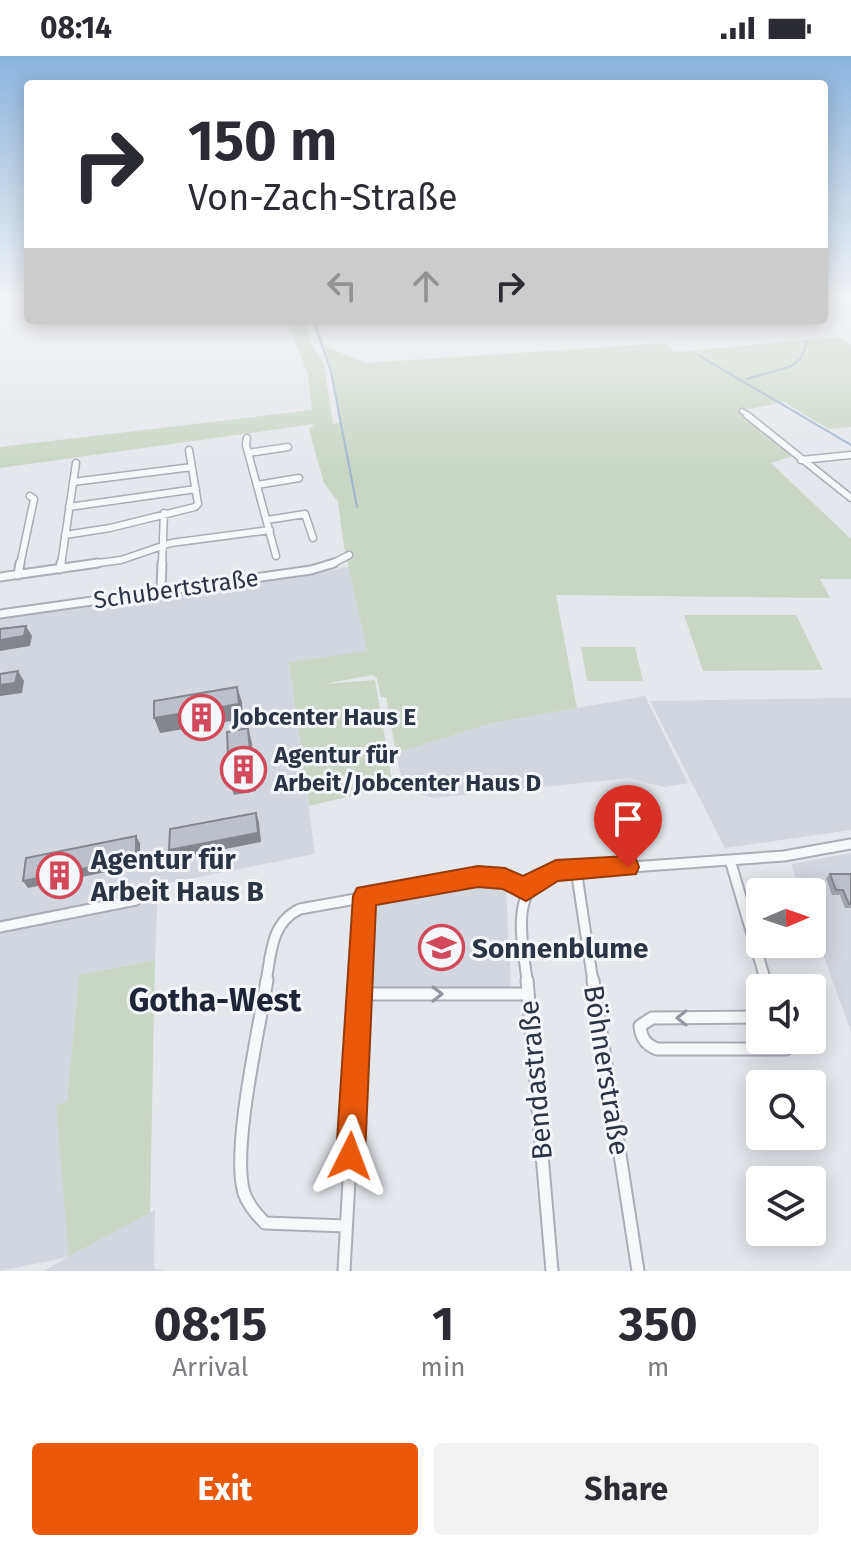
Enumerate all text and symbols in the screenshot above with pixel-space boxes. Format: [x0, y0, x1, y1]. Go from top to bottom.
text: 08:14 [40, 10, 112, 46]
text: 150 m [188, 108, 337, 175]
icon: right [56, 112, 160, 216]
text: Von-Zach-Straße [188, 176, 458, 220]
icon: left [320, 264, 364, 308]
icon: ahead [404, 264, 448, 308]
icon: right [488, 264, 532, 308]
street label: Schubertstraße [92, 564, 260, 614]
building icon: Jobcenter Haus E [177, 693, 225, 741]
place label: Jobcenter Haus E [231, 703, 416, 731]
place label: Agentur für Arbeit/Jobcenter Haus D [273, 741, 541, 797]
building icon: Agentur für Arbeit/Jobcenter Haus D [219, 745, 267, 793]
pin [594, 785, 662, 867]
icon: arrive [606, 797, 650, 841]
place label: Agentur für Arbeit Haus B [90, 843, 264, 908]
building icon: Agentur für Arbeit Haus B [36, 851, 84, 899]
north arrow [746, 878, 826, 958]
map controls [746, 878, 826, 1246]
school or university icon: Sonnenblume [417, 924, 465, 972]
place label: Sonnenblume [472, 932, 648, 965]
button: sound [746, 974, 826, 1054]
district label: Gotha-West [129, 981, 302, 1019]
street label: Böhnerstraße [577, 983, 636, 1158]
one-way arrow [431, 985, 444, 1003]
street label: Bendastraße [512, 999, 559, 1161]
one-way arrow [675, 1009, 688, 1027]
button: search [746, 1070, 826, 1150]
position arrow [308, 1114, 392, 1198]
button: layers [746, 1166, 826, 1246]
text: 08:15 [153, 1295, 267, 1353]
text: 1 [432, 1295, 454, 1353]
text: 350 [619, 1295, 698, 1353]
text: Arrival [172, 1352, 248, 1383]
text: min [421, 1352, 465, 1383]
text: m [647, 1352, 669, 1383]
button: Exit [32, 1443, 418, 1535]
button: Share [434, 1443, 819, 1535]

